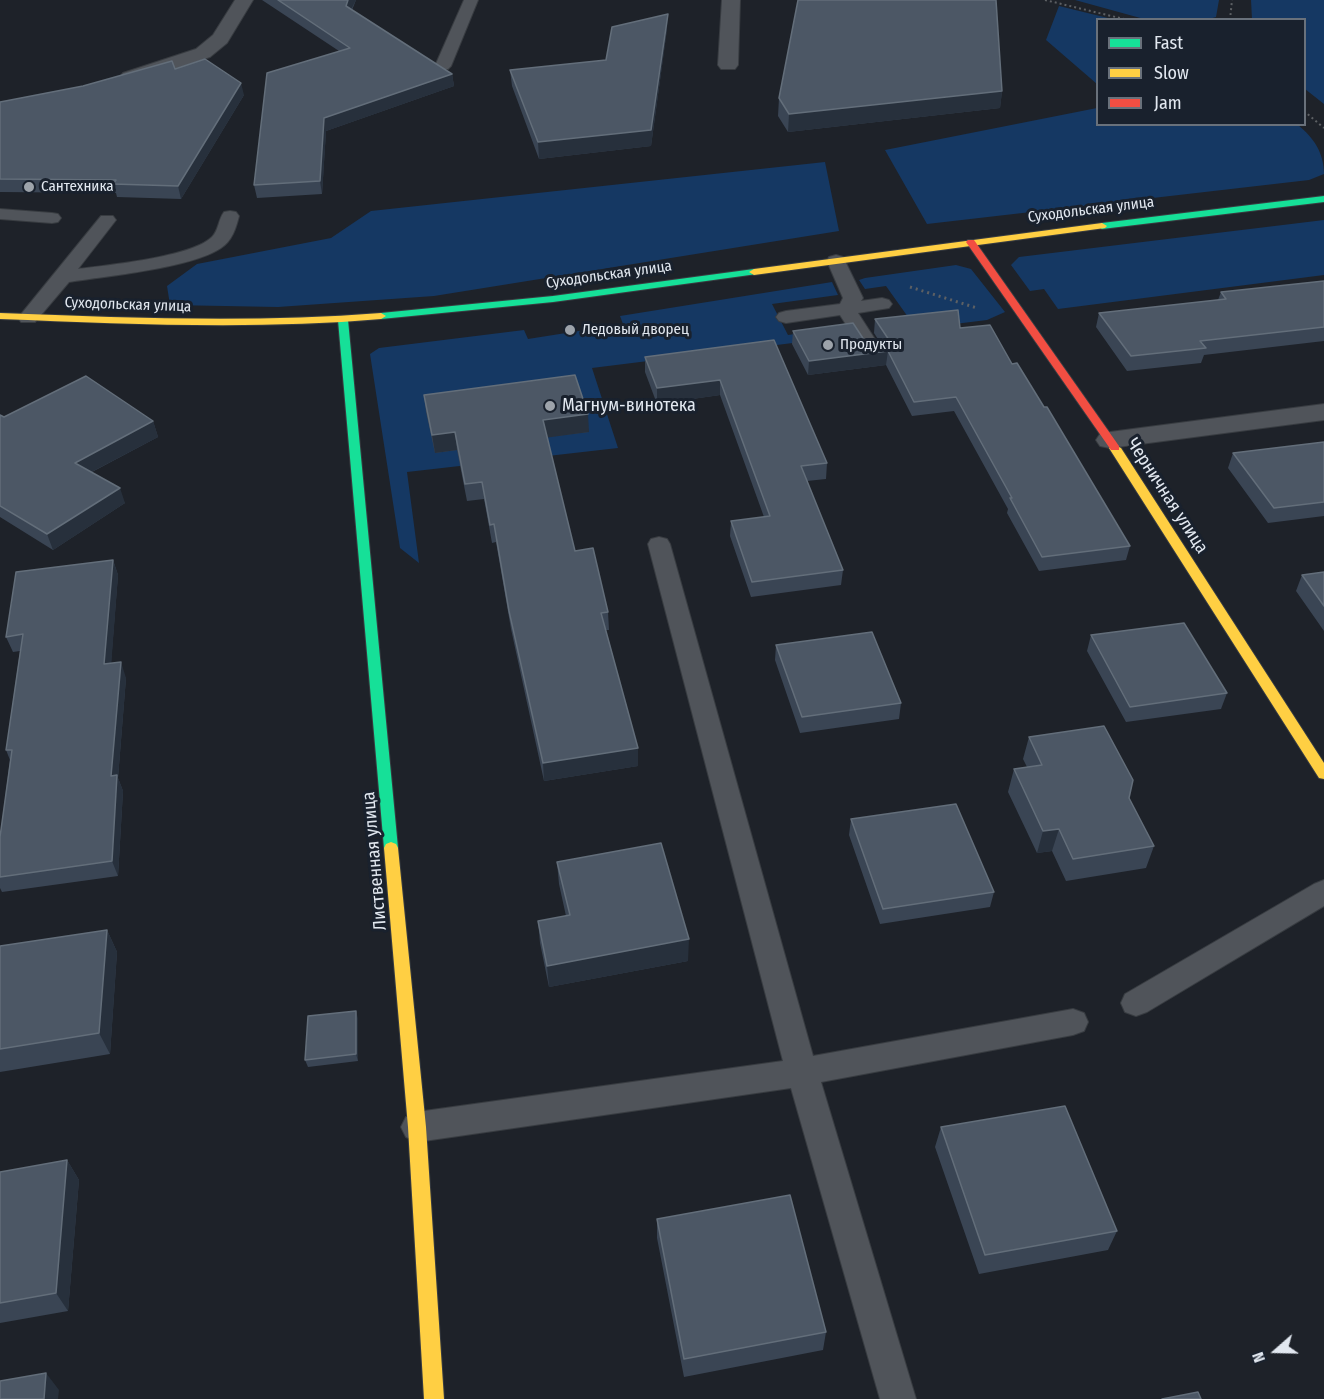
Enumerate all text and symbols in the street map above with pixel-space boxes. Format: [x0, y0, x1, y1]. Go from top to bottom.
legend [1096, 18, 1306, 126]
text: Fast [1154, 32, 1183, 54]
text: Slow [1154, 62, 1189, 84]
text: Jam [1154, 92, 1182, 114]
place label: Сантехника [41, 178, 114, 196]
marker: Сантехника [22, 180, 36, 194]
street label: Суходольская улица [1027, 193, 1155, 227]
street label: Суходольская улица [545, 257, 673, 293]
street label: Суходольская улица [64, 294, 192, 316]
place label: Ледовый дворец [582, 321, 689, 339]
marker: Ледовый дворец [563, 323, 577, 337]
place label: Продукты [840, 336, 902, 354]
marker: Продукты [821, 338, 835, 352]
place label: Магнум-винотека [562, 395, 696, 417]
marker: Магнум-винотека [543, 399, 557, 413]
street label: Черничная улица [1122, 434, 1212, 558]
street label: Лиственная улица [358, 791, 392, 931]
north arrow [1246, 1321, 1306, 1381]
text: N [1248, 1350, 1269, 1365]

